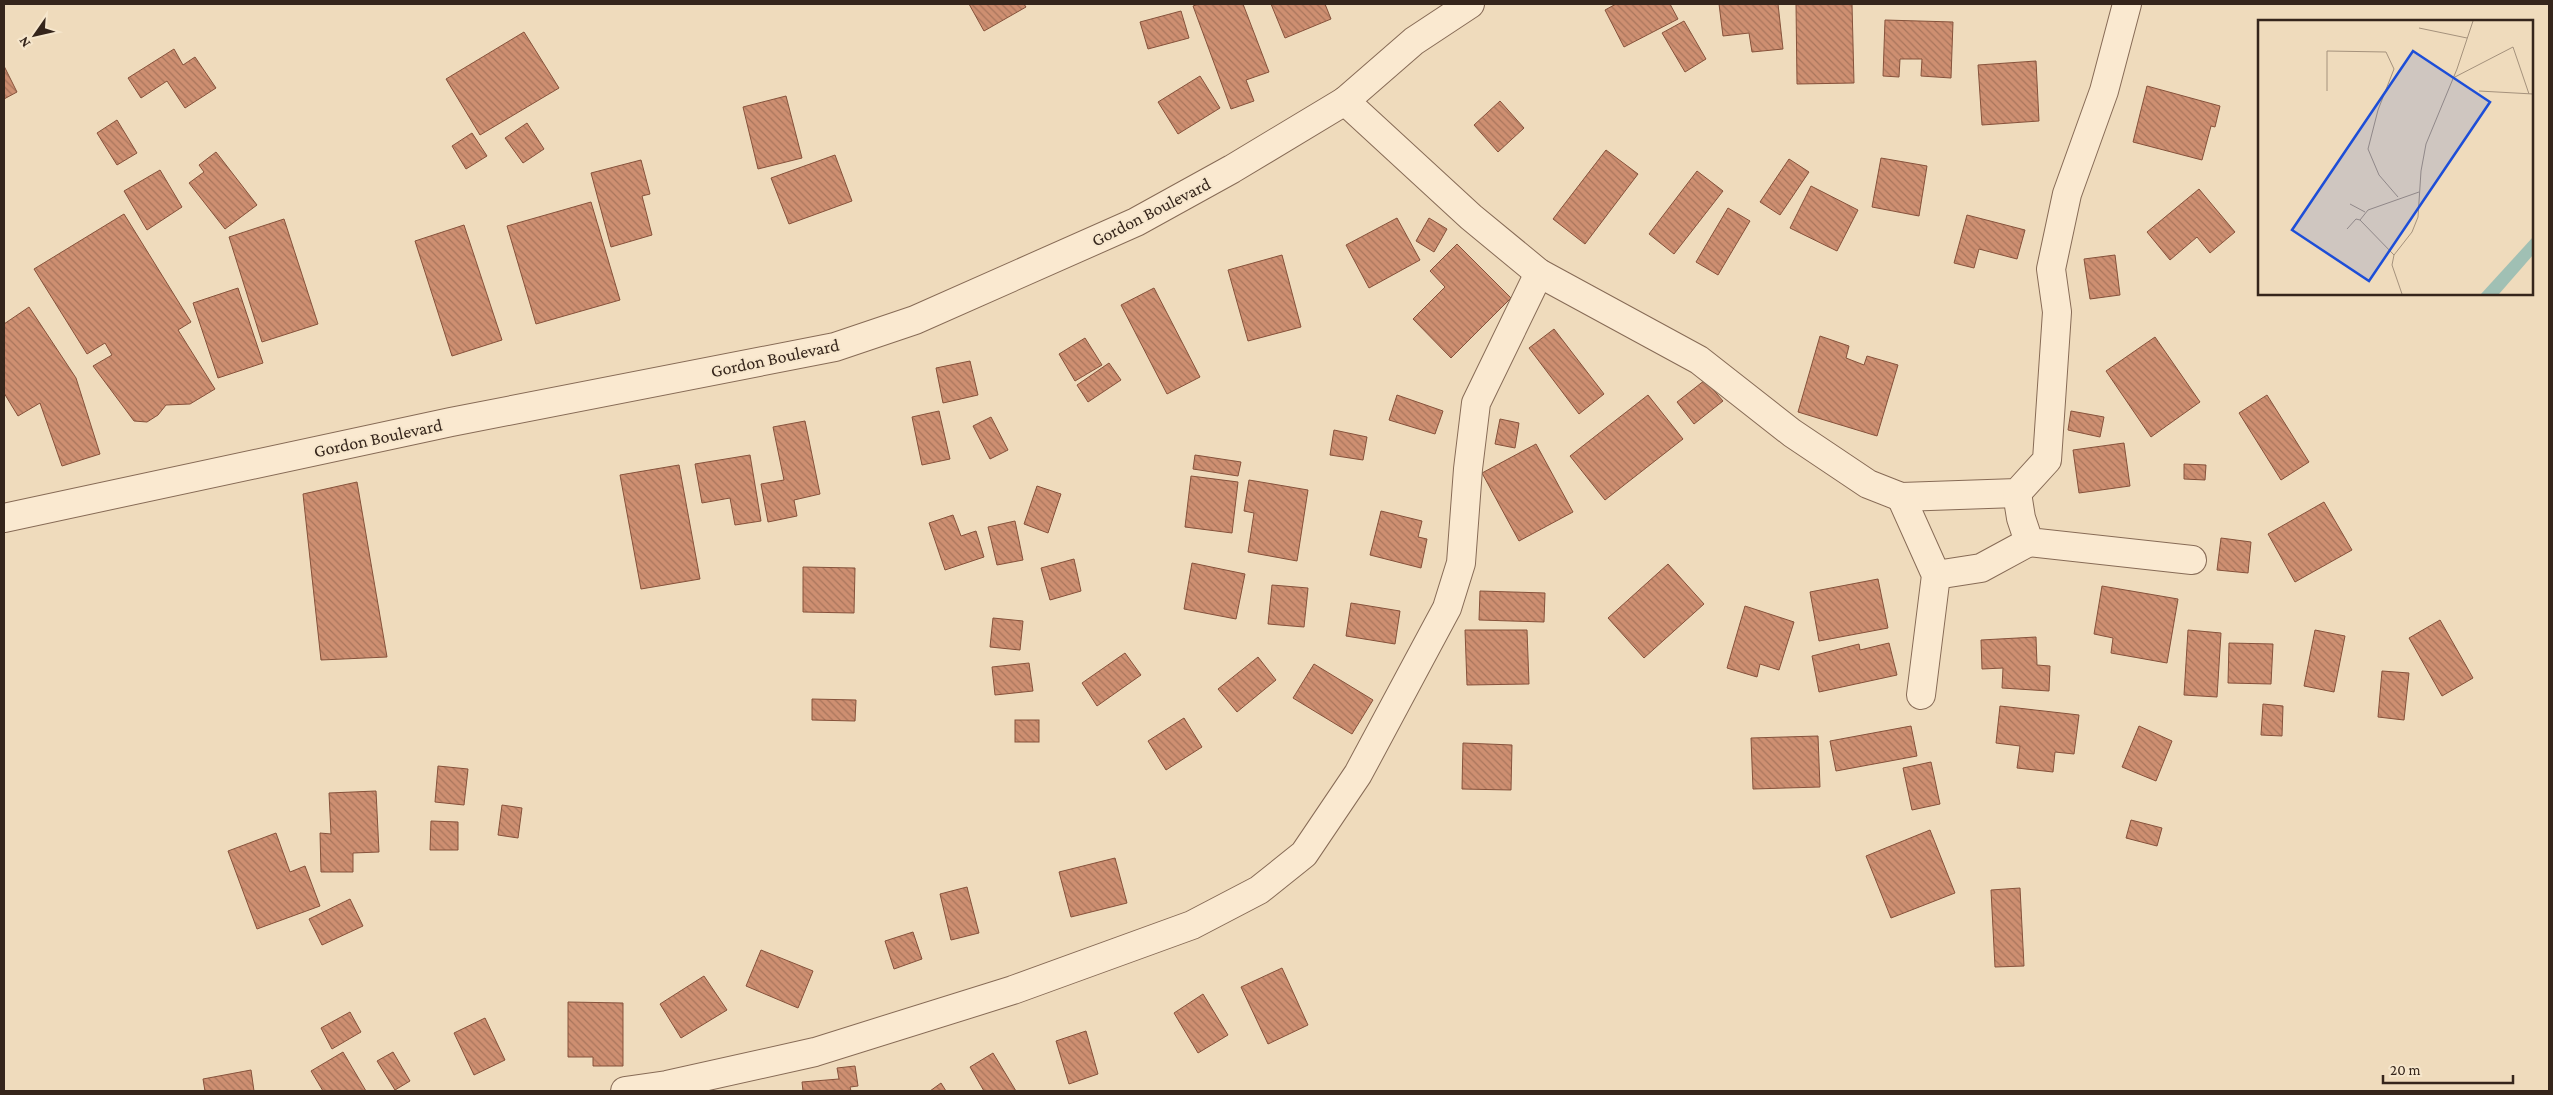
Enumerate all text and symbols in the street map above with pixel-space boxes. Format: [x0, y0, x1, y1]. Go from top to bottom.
north arrow [10, 10, 60, 60]
inset map [2258, 20, 2533, 295]
text: N [15, 33, 34, 51]
street label: Gordon Boulevard [1088, 173, 1214, 251]
street label: Gordon Boulevard [709, 335, 842, 381]
street label: Gordon Boulevard [312, 415, 445, 461]
scale bar [2383, 1052, 2513, 1084]
text: 20 m [2390, 1062, 2421, 1078]

